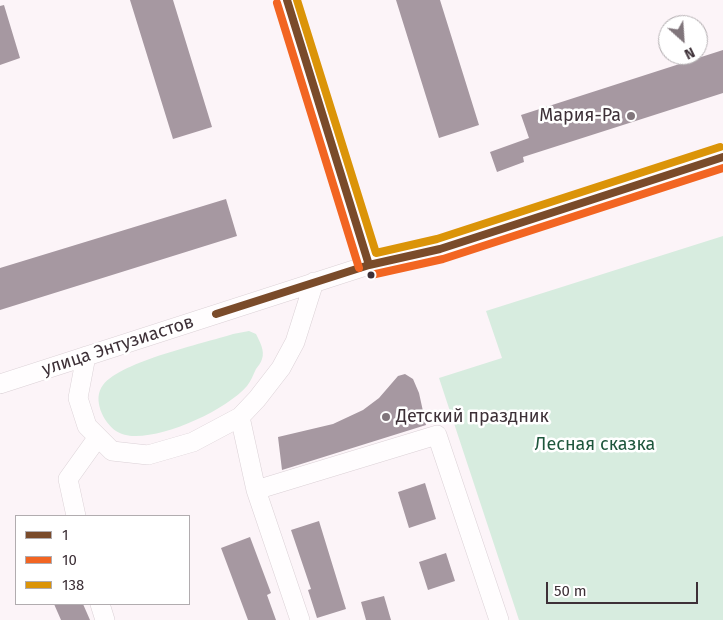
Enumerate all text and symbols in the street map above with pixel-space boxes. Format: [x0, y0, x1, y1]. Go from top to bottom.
north arrow [658, 15, 708, 65]
text: N [681, 43, 697, 63]
place label: Мария-Ра [539, 105, 621, 127]
marker: Мария-Ра [625, 110, 637, 122]
unlabelled marker [366, 270, 376, 280]
street label: улица Энтузиастов [39, 311, 197, 381]
place label: Детский праздник [396, 406, 549, 428]
marker: Детский праздник [380, 411, 392, 423]
park label: Лесная сказка [535, 434, 655, 456]
legend [15, 515, 190, 605]
text: 1 [62, 526, 69, 544]
text: 10 [62, 551, 77, 569]
scale bar [548, 572, 700, 604]
text: 138 [62, 576, 84, 594]
text: 50 m [554, 582, 587, 600]

